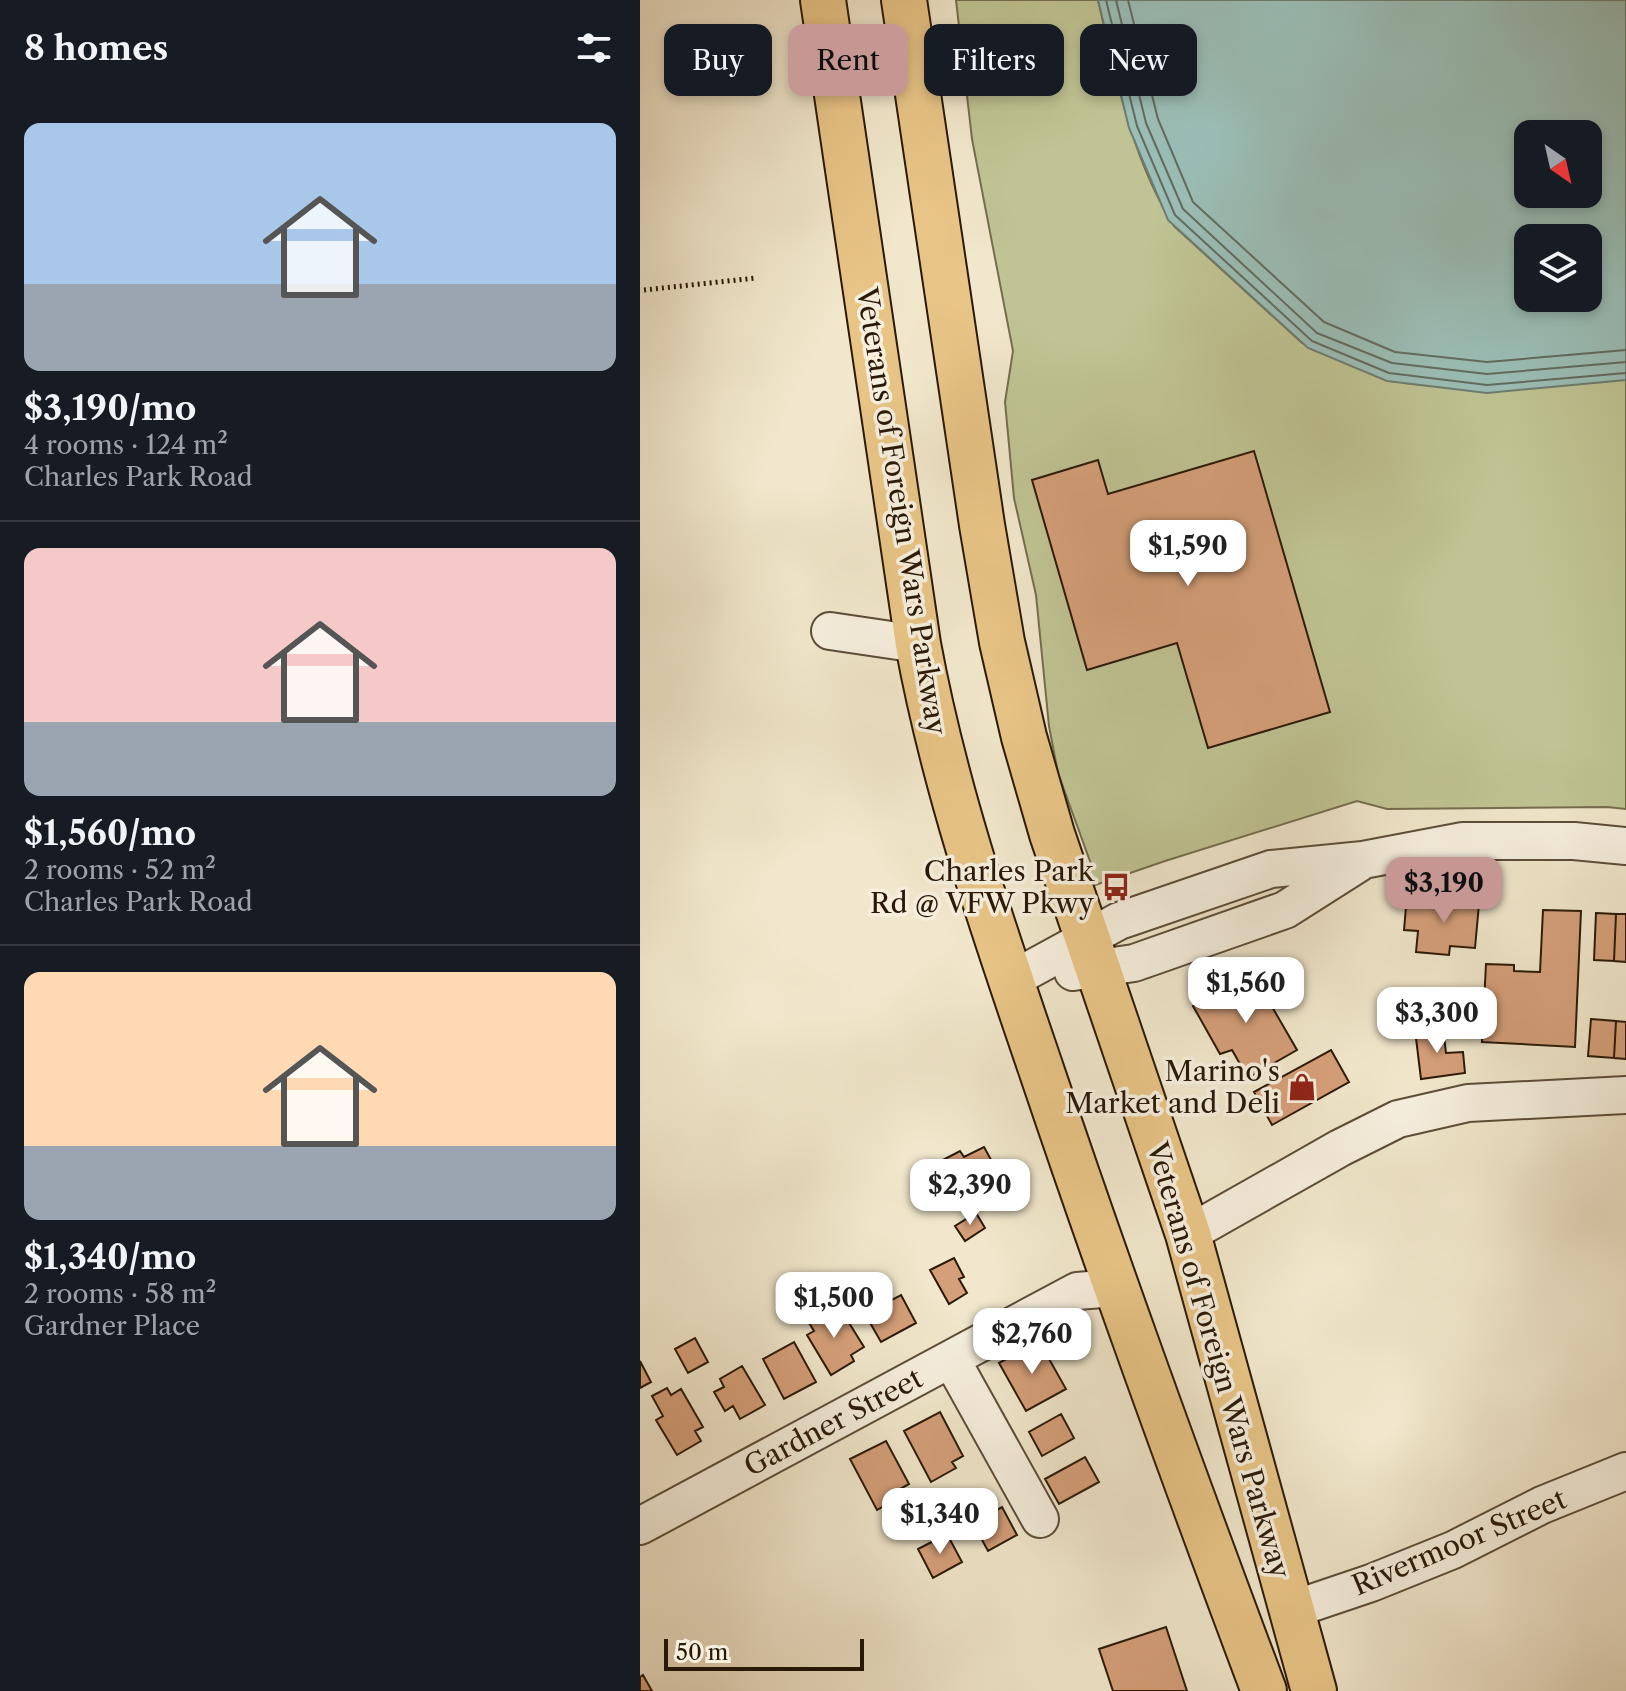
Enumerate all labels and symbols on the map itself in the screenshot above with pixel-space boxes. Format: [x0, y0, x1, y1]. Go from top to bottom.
north arrow [1514, 120, 1602, 208]
street label: Veterans of Foreign Wars Parkway [850, 284, 954, 737]
pin: $1,590 [1123, 520, 1253, 588]
place label: Charles Park Rd @ VFW Pkwy [870, 854, 1096, 920]
pin: $3,190 [1379, 857, 1509, 925]
bus stop icon: Charles Park Rd @ VFW Pkwy [1101, 872, 1131, 902]
pin: $1,560 [1181, 957, 1311, 1025]
pin: $3,300 [1372, 987, 1502, 1055]
place label: Marino's Market and Deli [1065, 1054, 1280, 1120]
shop icon: Marino's Market and Deli [1287, 1072, 1317, 1102]
street label: Veterans of Foreign Wars Parkway [1140, 1137, 1298, 1582]
pin: $2,390 [905, 1159, 1035, 1227]
pin: $1,500 [769, 1272, 899, 1340]
pin: $2,760 [967, 1308, 1097, 1376]
street label: Gardner Street [738, 1361, 928, 1483]
street label: Rivermoor Street [1347, 1482, 1571, 1602]
pin: $1,340 [875, 1488, 1005, 1556]
scale bar [664, 1635, 864, 1671]

